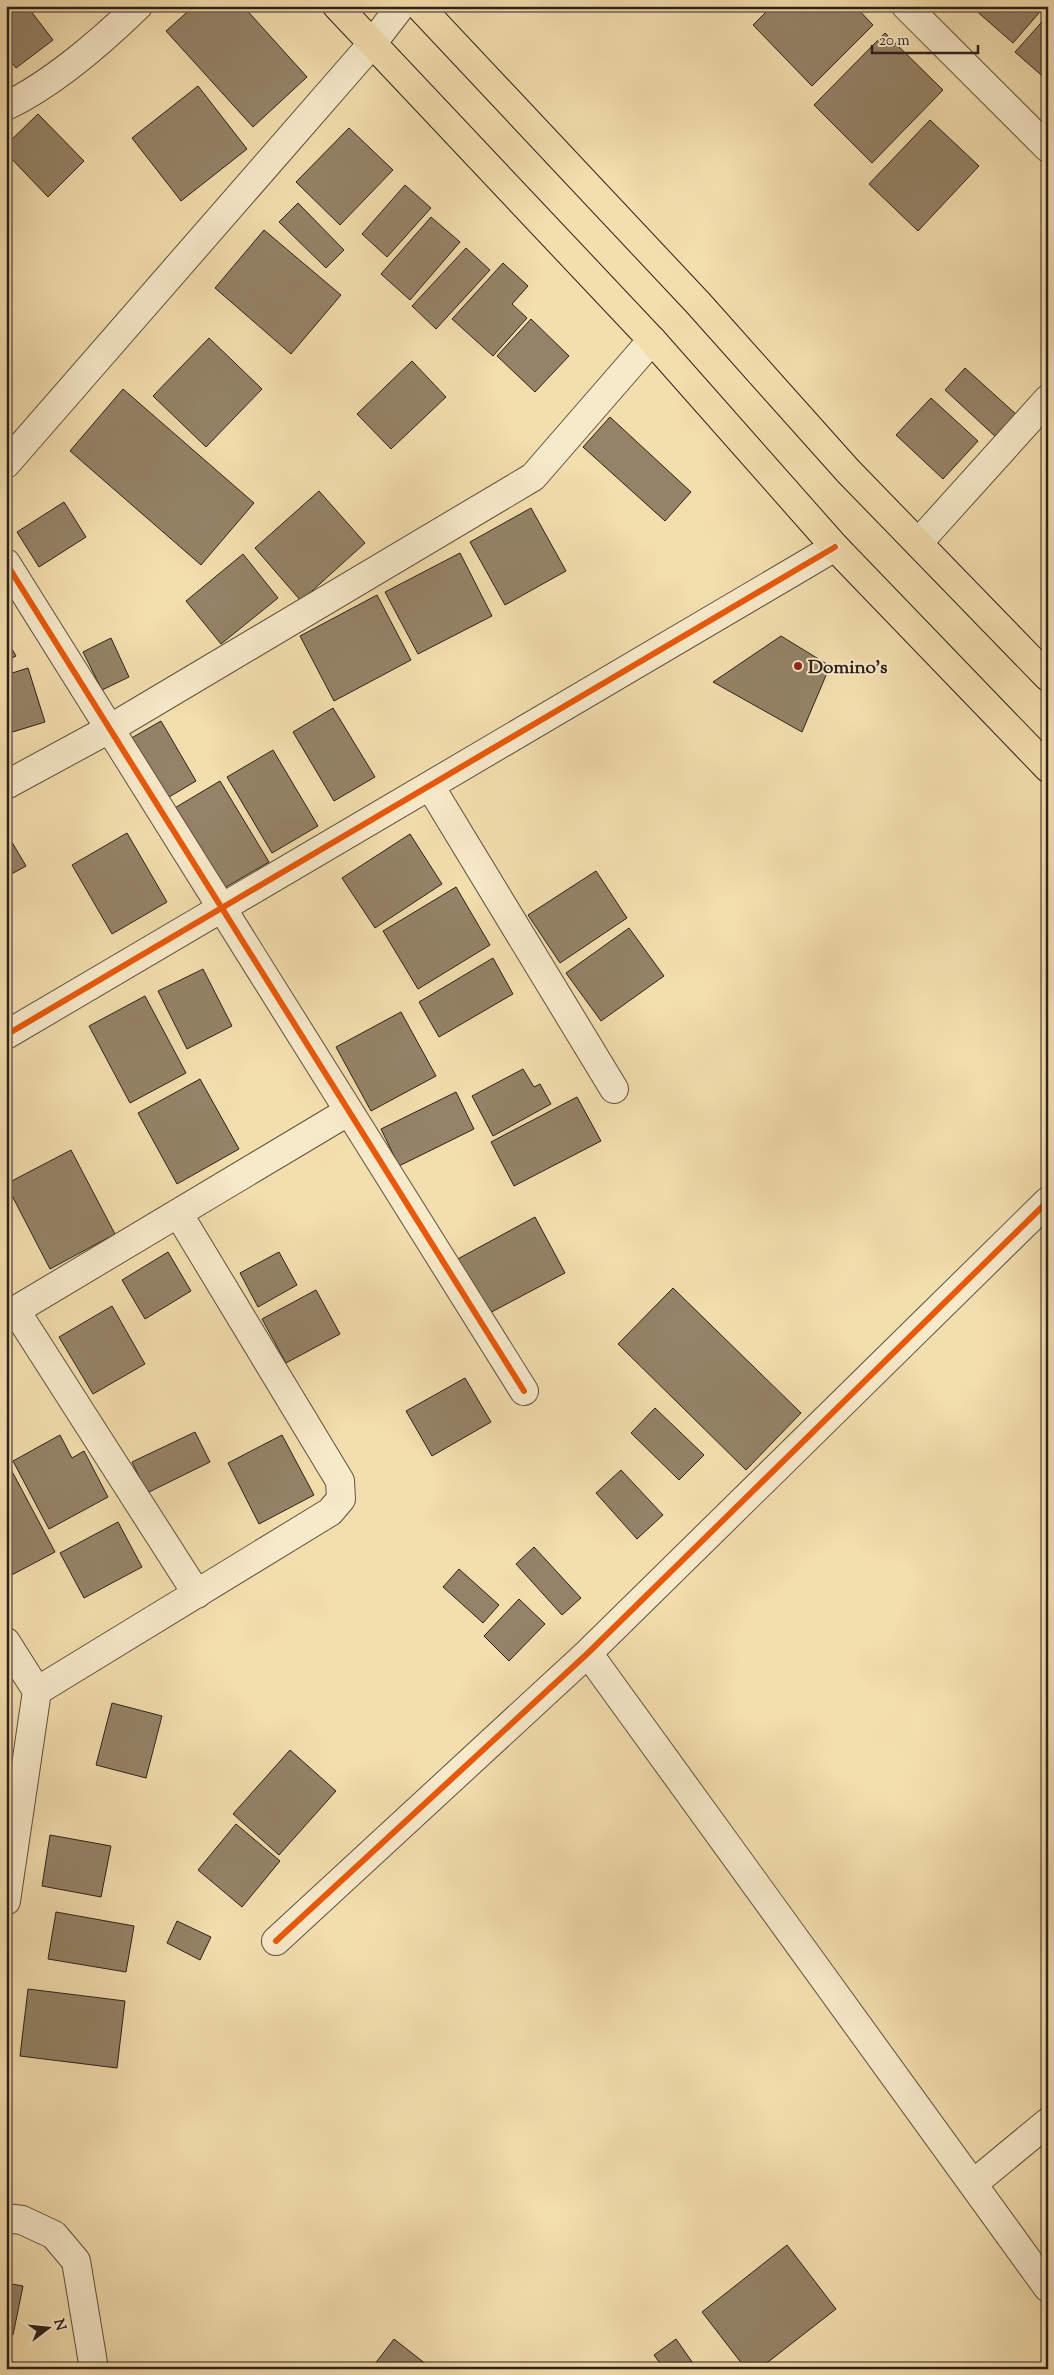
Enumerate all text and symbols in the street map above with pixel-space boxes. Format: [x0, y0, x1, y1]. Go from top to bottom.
scale bar [872, 22, 978, 54]
text: 20 m [879, 31, 910, 52]
place label: Domino's [808, 655, 888, 682]
marker: Domino's [792, 660, 804, 672]
north arrow [22, 2302, 72, 2352]
text: N [47, 2317, 70, 2333]

